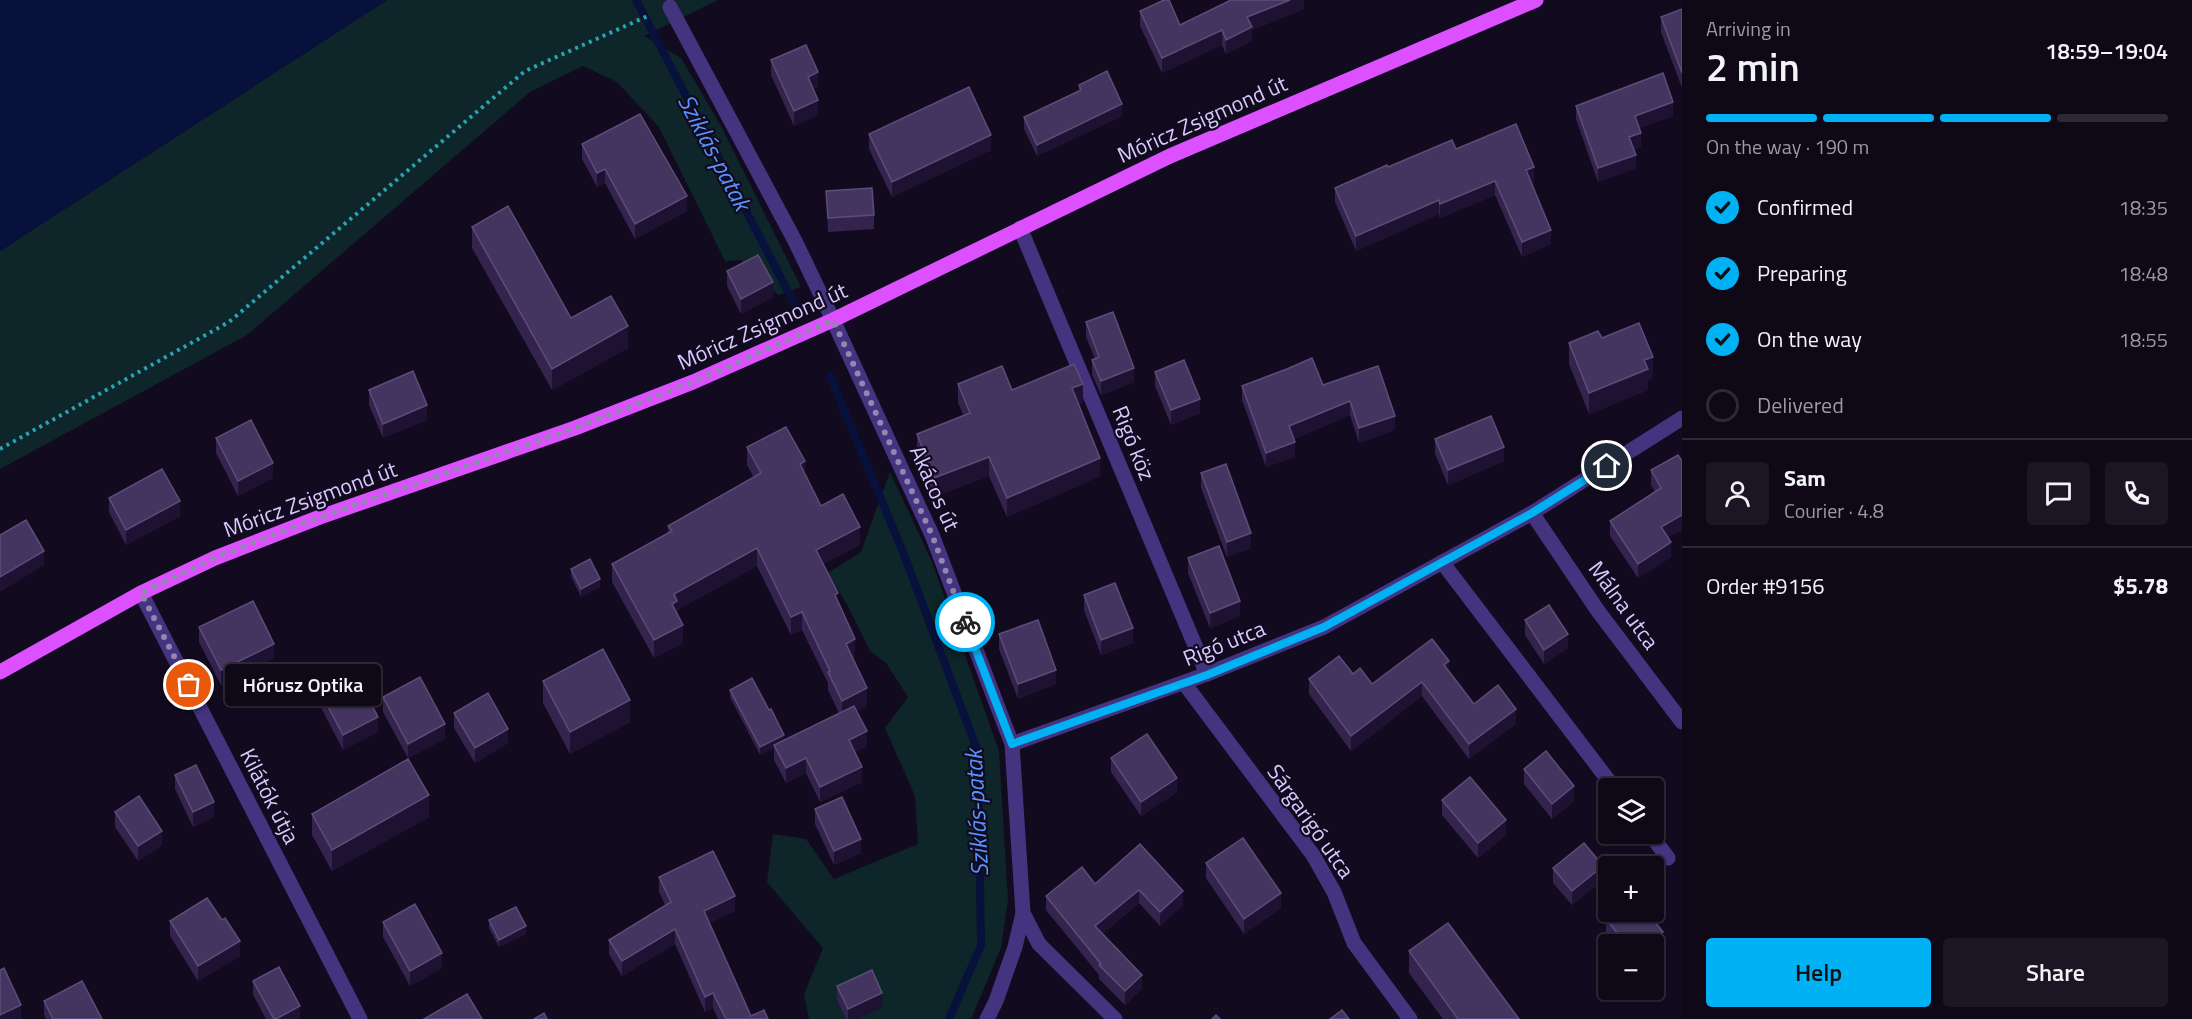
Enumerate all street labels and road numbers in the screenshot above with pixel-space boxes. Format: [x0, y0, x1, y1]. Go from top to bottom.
street label: Móricz Zsigmond út [1112, 66, 1293, 172]
street label: Móricz Zsigmond út [672, 273, 853, 379]
street label: Rigó köz [1104, 400, 1164, 486]
street label: Akácos út [901, 440, 969, 536]
street label: Móricz Zsigmond út [218, 452, 402, 546]
street label: Málna utca [1580, 554, 1668, 656]
street label: Rigó utca [1178, 611, 1270, 675]
street label: Kilátók útja [231, 742, 309, 850]
street label: Sárgarigó utca [1259, 757, 1363, 885]

